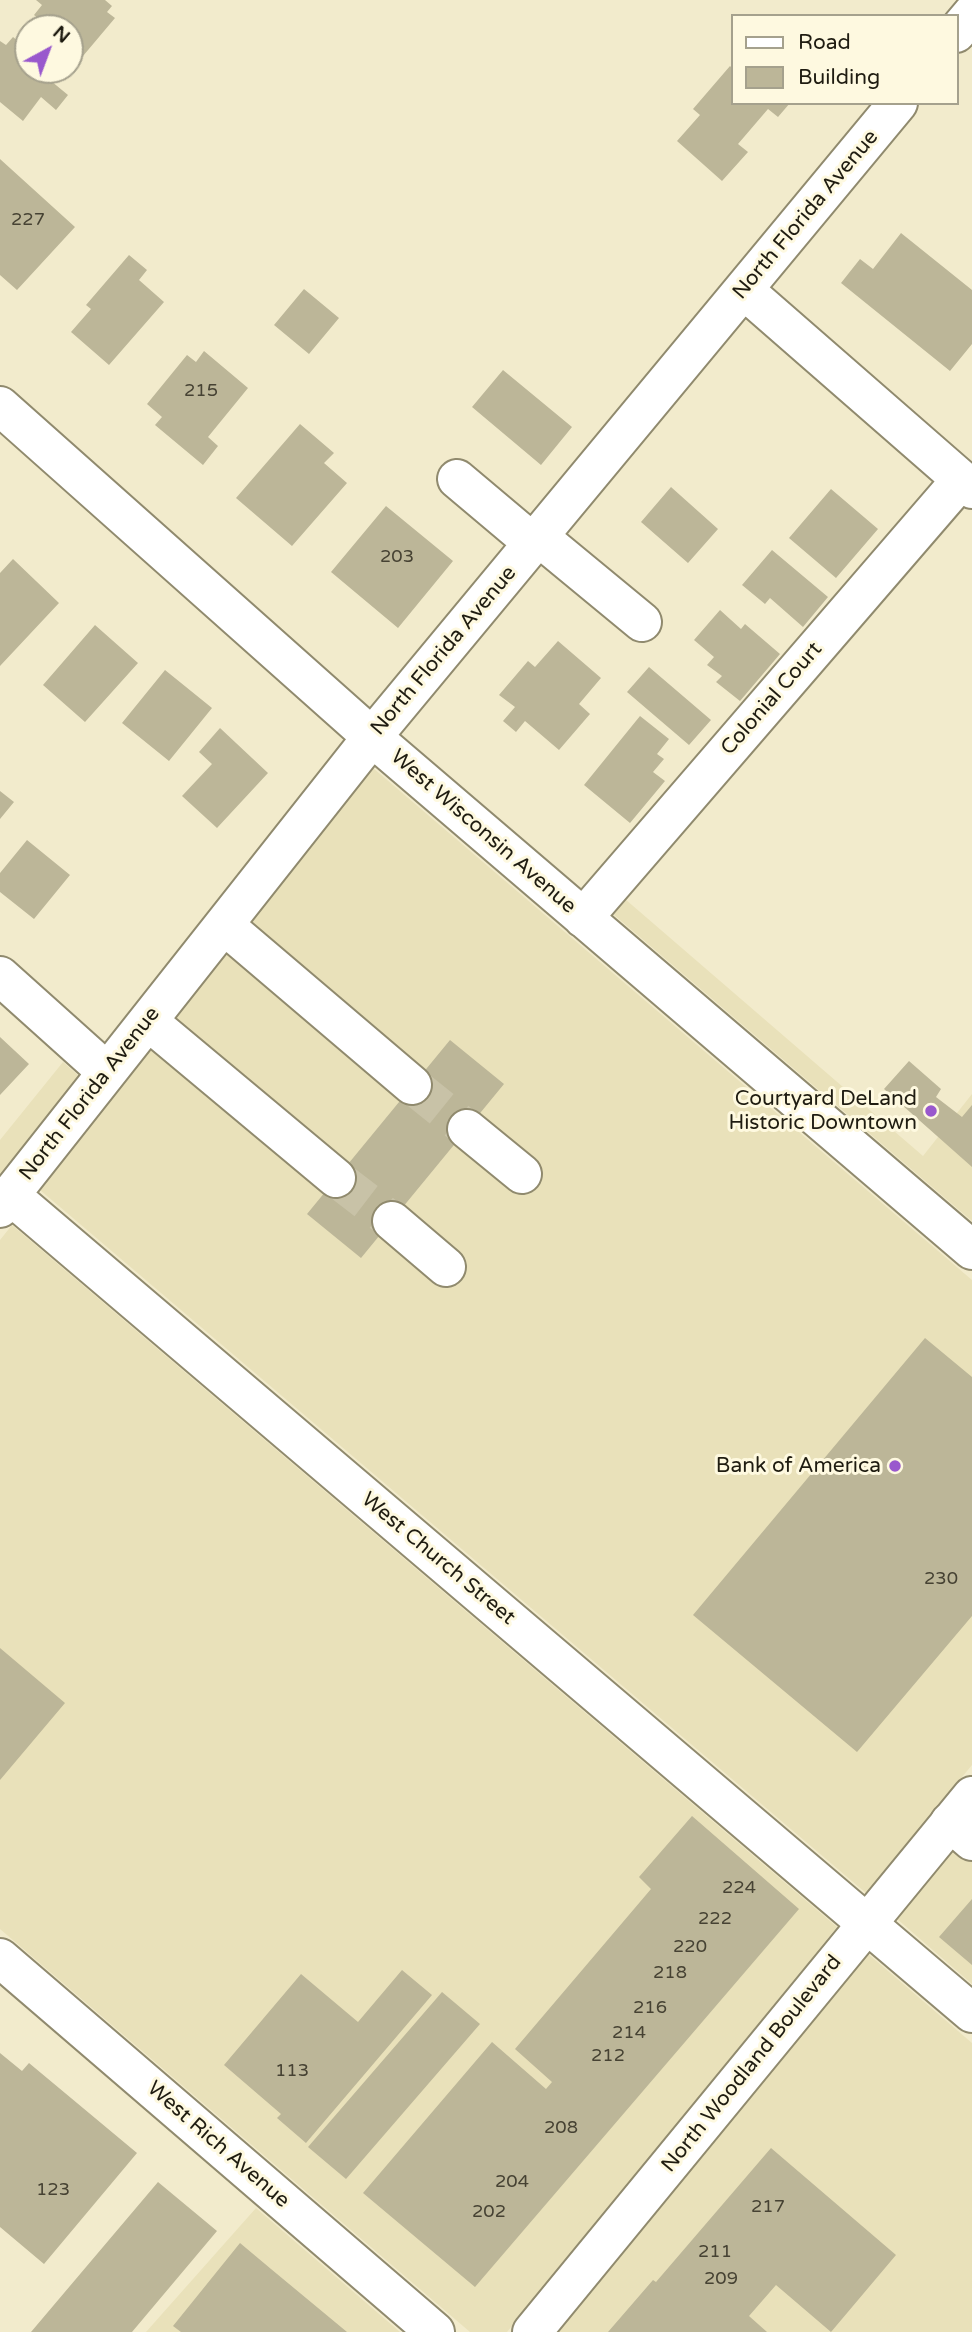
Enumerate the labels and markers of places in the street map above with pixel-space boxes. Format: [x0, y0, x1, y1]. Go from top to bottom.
place label: Courtyard DeLand Historic Downtown [728, 1086, 917, 1136]
marker: Courtyard DeLand Historic Downtown [923, 1103, 939, 1119]
place label: Bank of America [716, 1453, 881, 1479]
marker: Bank of America [887, 1458, 903, 1474]

